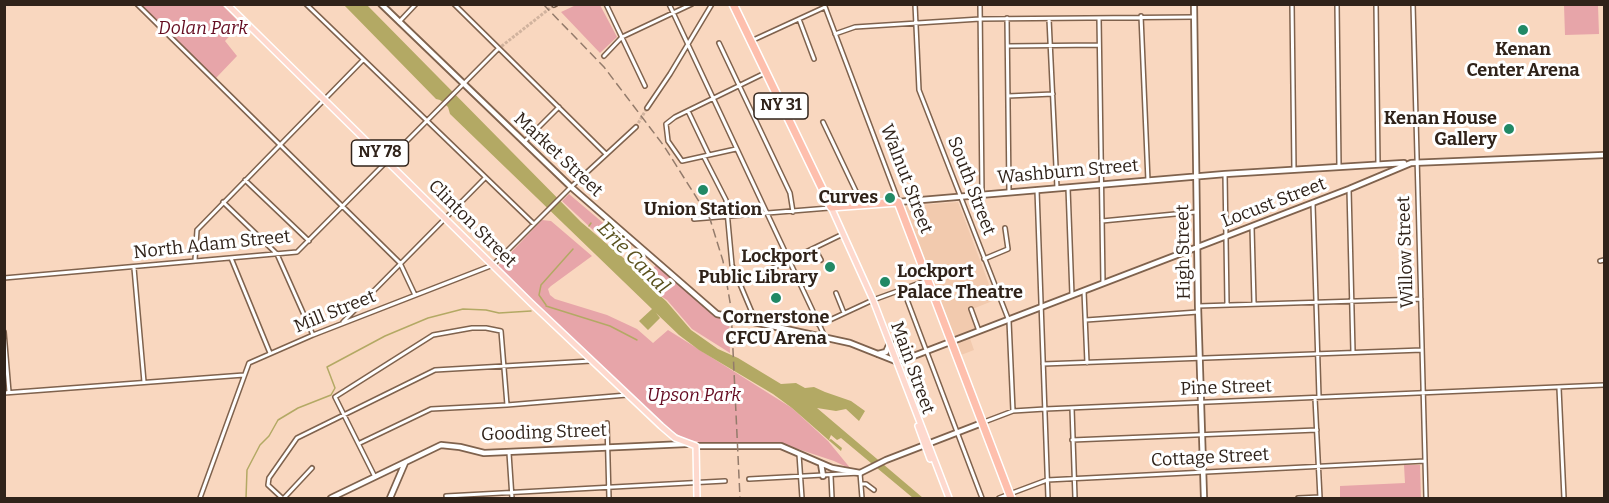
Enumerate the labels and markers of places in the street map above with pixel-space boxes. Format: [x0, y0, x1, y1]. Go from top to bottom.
marker: Kenan Center Arena [1516, 23, 1530, 37]
place label: Kenan Center Arena [1466, 39, 1580, 82]
place label: Kenan House Gallery [1384, 108, 1497, 150]
marker: Kenan House Gallery [1502, 122, 1516, 136]
marker: Union Station [696, 183, 710, 197]
place label: Curves [819, 187, 878, 209]
marker: Curves [883, 191, 897, 205]
place label: Union Station [644, 199, 762, 221]
place label: Lockport Public Library [698, 246, 818, 288]
marker: Lockport Public Library [823, 260, 837, 274]
place label: Lockport Palace Theatre [897, 261, 1023, 304]
marker: Lockport Palace Theatre [878, 275, 892, 289]
marker: Cornerstone CFCU Arena [769, 291, 783, 305]
place label: Cornerstone CFCU Arena [723, 307, 829, 350]

